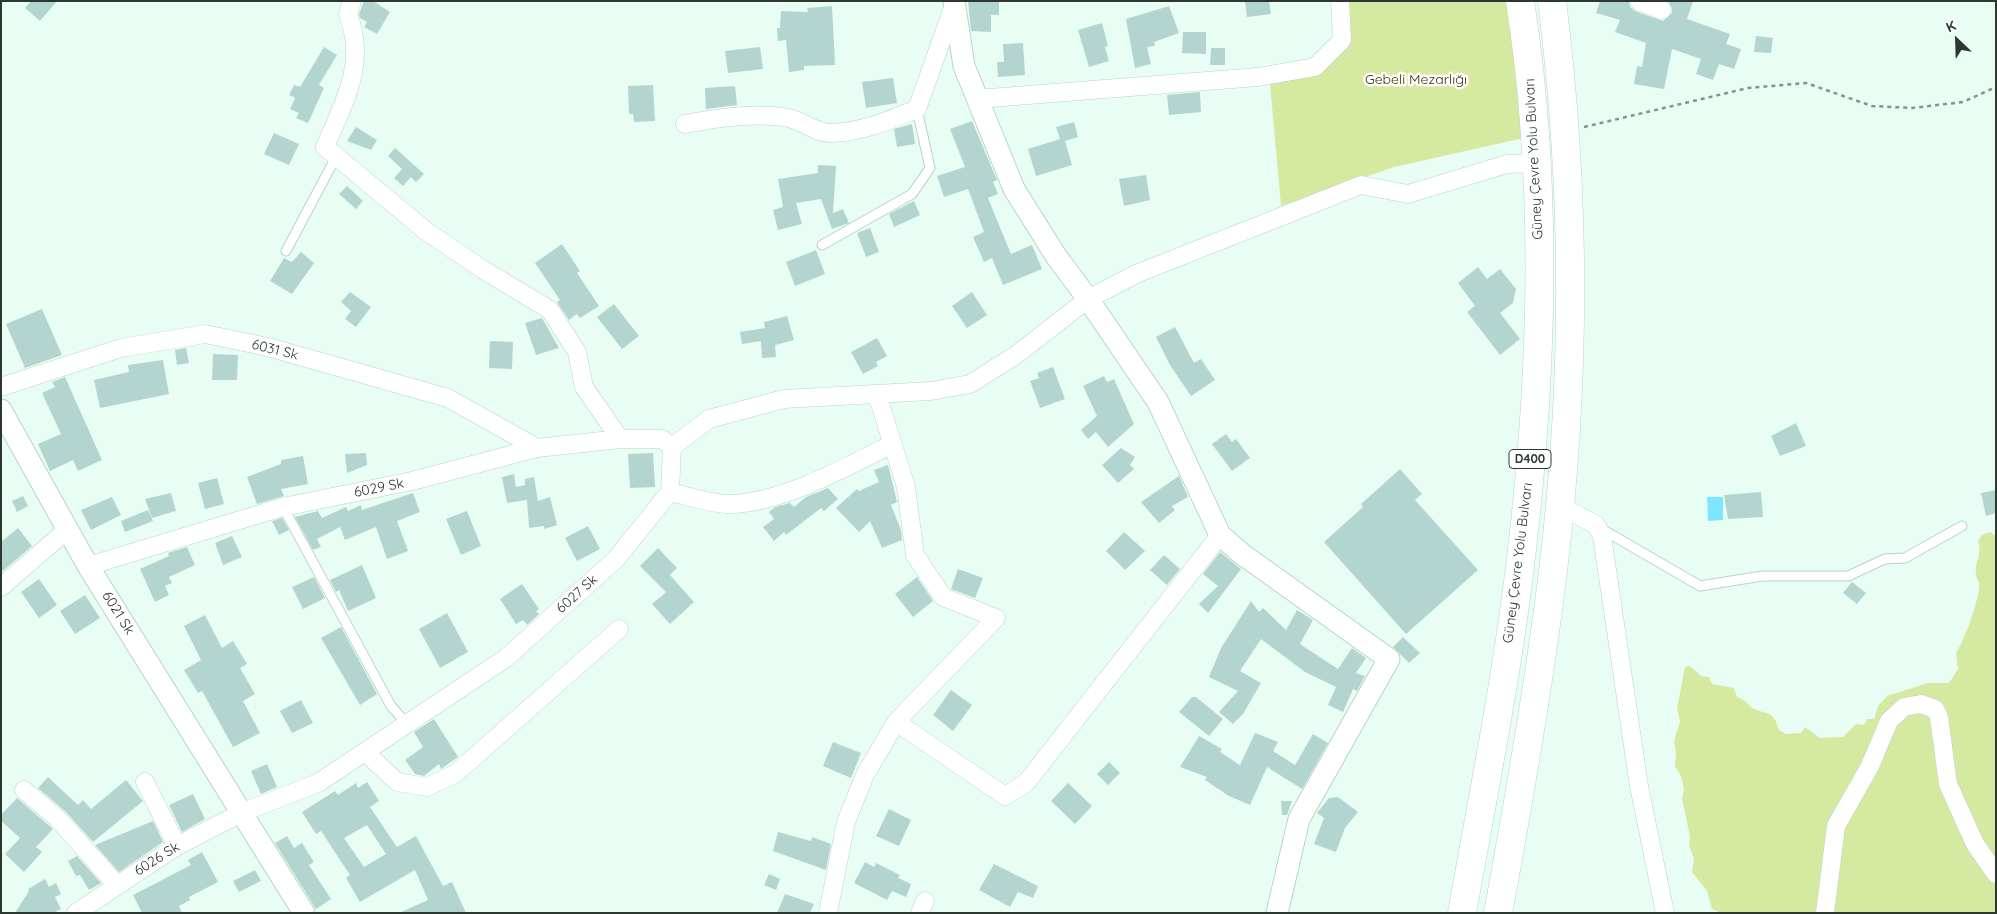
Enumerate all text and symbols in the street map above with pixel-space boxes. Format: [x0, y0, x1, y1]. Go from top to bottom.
north arrow [1932, 15, 1982, 65]
text: K [1943, 16, 1959, 36]
park label: Gebeli Mezarlığı [1365, 72, 1467, 88]
street label: Güney Çevre Yolu Bulvarı [1521, 78, 1547, 240]
street label: 6031 Sk [250, 336, 300, 364]
road number: D400 [1509, 449, 1551, 468]
street label: 6029 Sk [353, 475, 405, 501]
street label: Güney Çevre Yolu Bulvarı [1500, 482, 1536, 644]
street label: 6027 Sk [553, 571, 601, 617]
street label: 6021 Sk [98, 588, 138, 638]
street label: 6026 Sk [131, 839, 183, 879]

